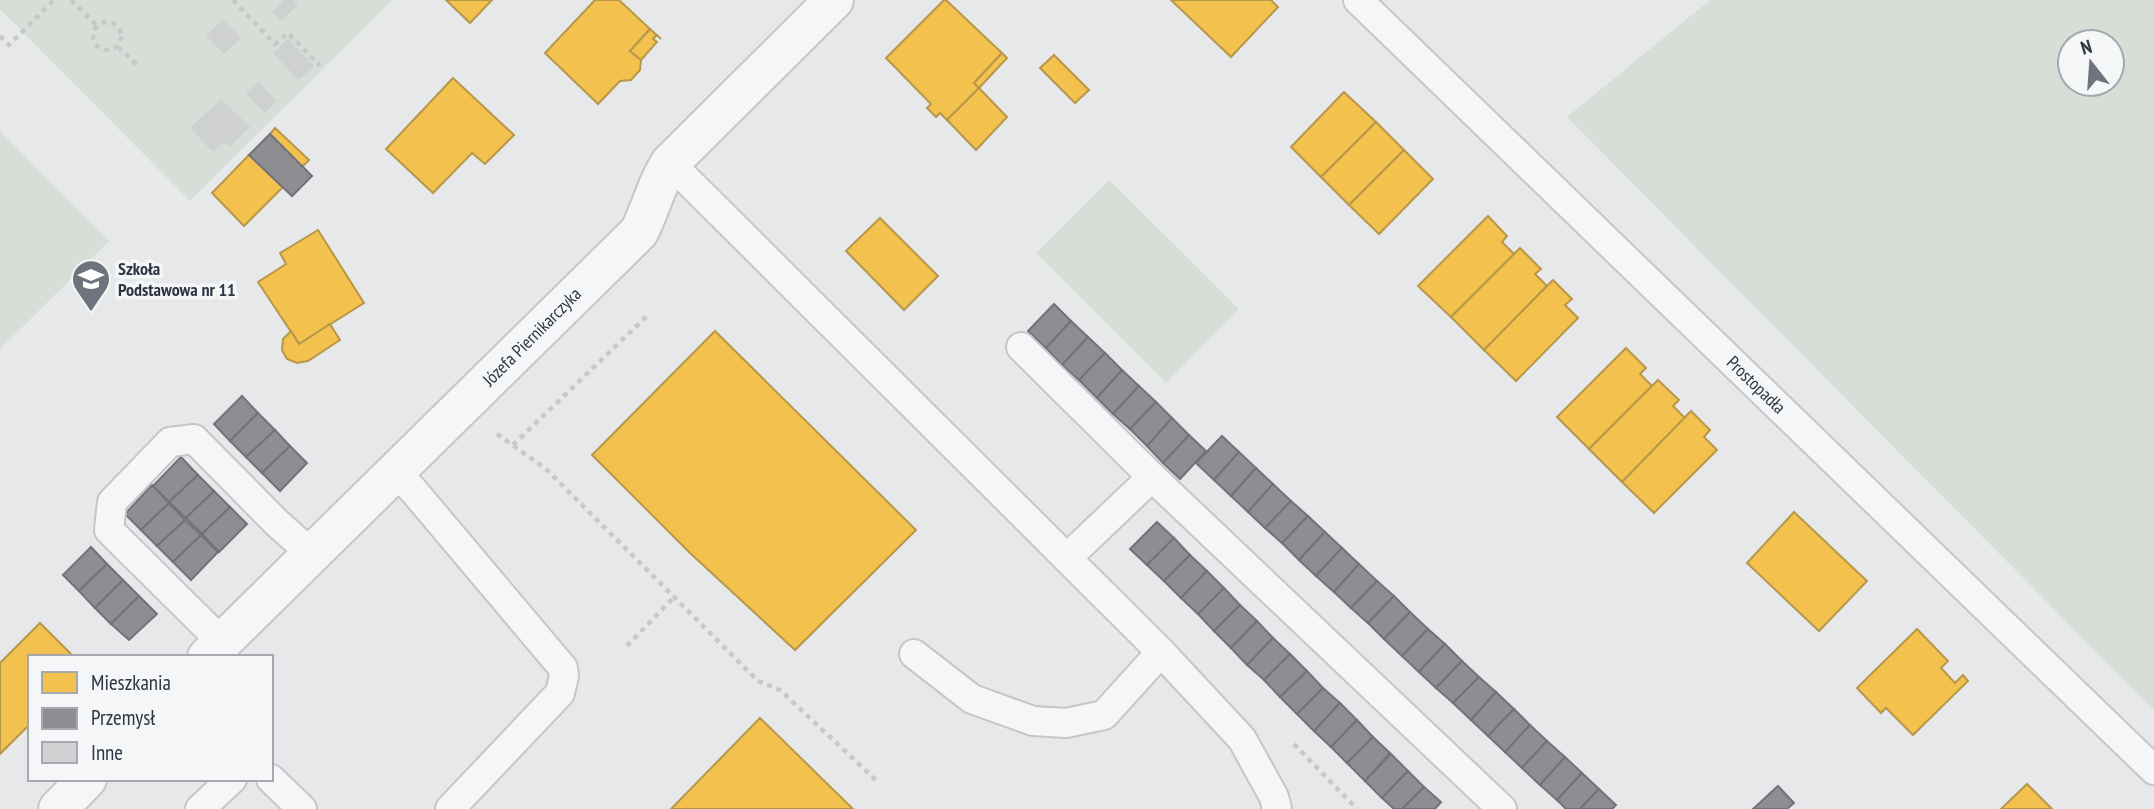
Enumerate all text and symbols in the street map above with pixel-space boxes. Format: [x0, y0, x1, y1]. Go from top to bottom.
north arrow [2056, 28, 2126, 98]
text: N [2078, 34, 2094, 60]
place label: Szkoła Podstawowa nr 11 [118, 257, 236, 301]
school or university icon: Szkoła Podstawowa nr 11 [70, 258, 112, 313]
street label: Józefa Piernikarczyka [477, 283, 586, 391]
street label: Prostopadła [1722, 351, 1791, 418]
legend [28, 655, 273, 781]
text: Mieszkania [91, 669, 171, 696]
text: Przemysł [91, 704, 155, 731]
text: Inne [91, 739, 123, 766]

